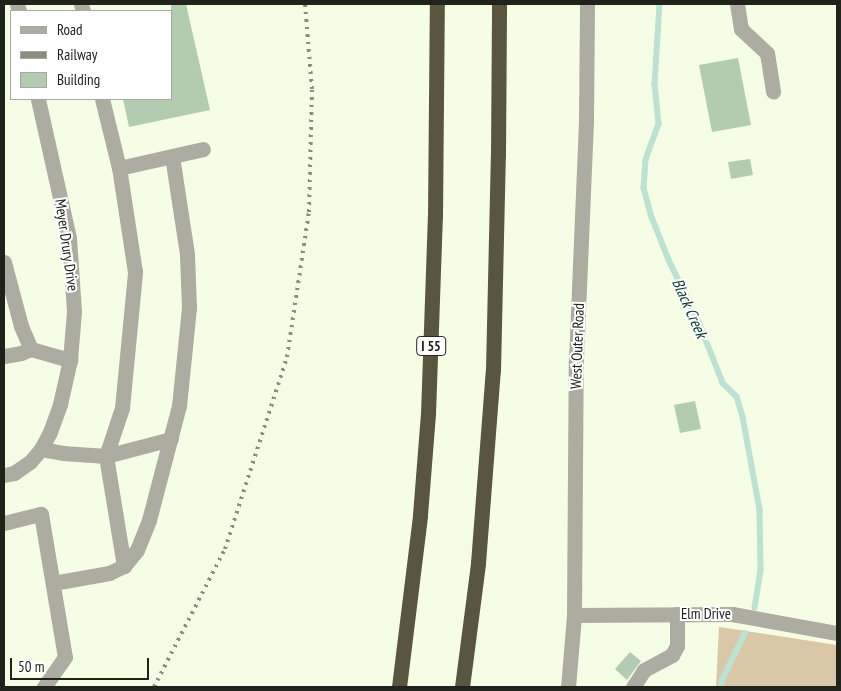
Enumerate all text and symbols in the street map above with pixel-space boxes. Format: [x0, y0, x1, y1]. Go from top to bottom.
legend [10, 10, 172, 100]
text: Road [57, 20, 83, 39]
text: Railway [57, 45, 97, 64]
text: Building [57, 70, 100, 89]
street label: Meyer Drury Drive [52, 198, 82, 292]
water label: Black Creek [668, 275, 712, 341]
street label: West Outer Road [567, 303, 587, 389]
road number: I 55 [416, 334, 446, 358]
street label: Elm Drive [681, 605, 731, 623]
scale bar [12, 648, 151, 680]
text: 50 m [18, 657, 44, 676]

